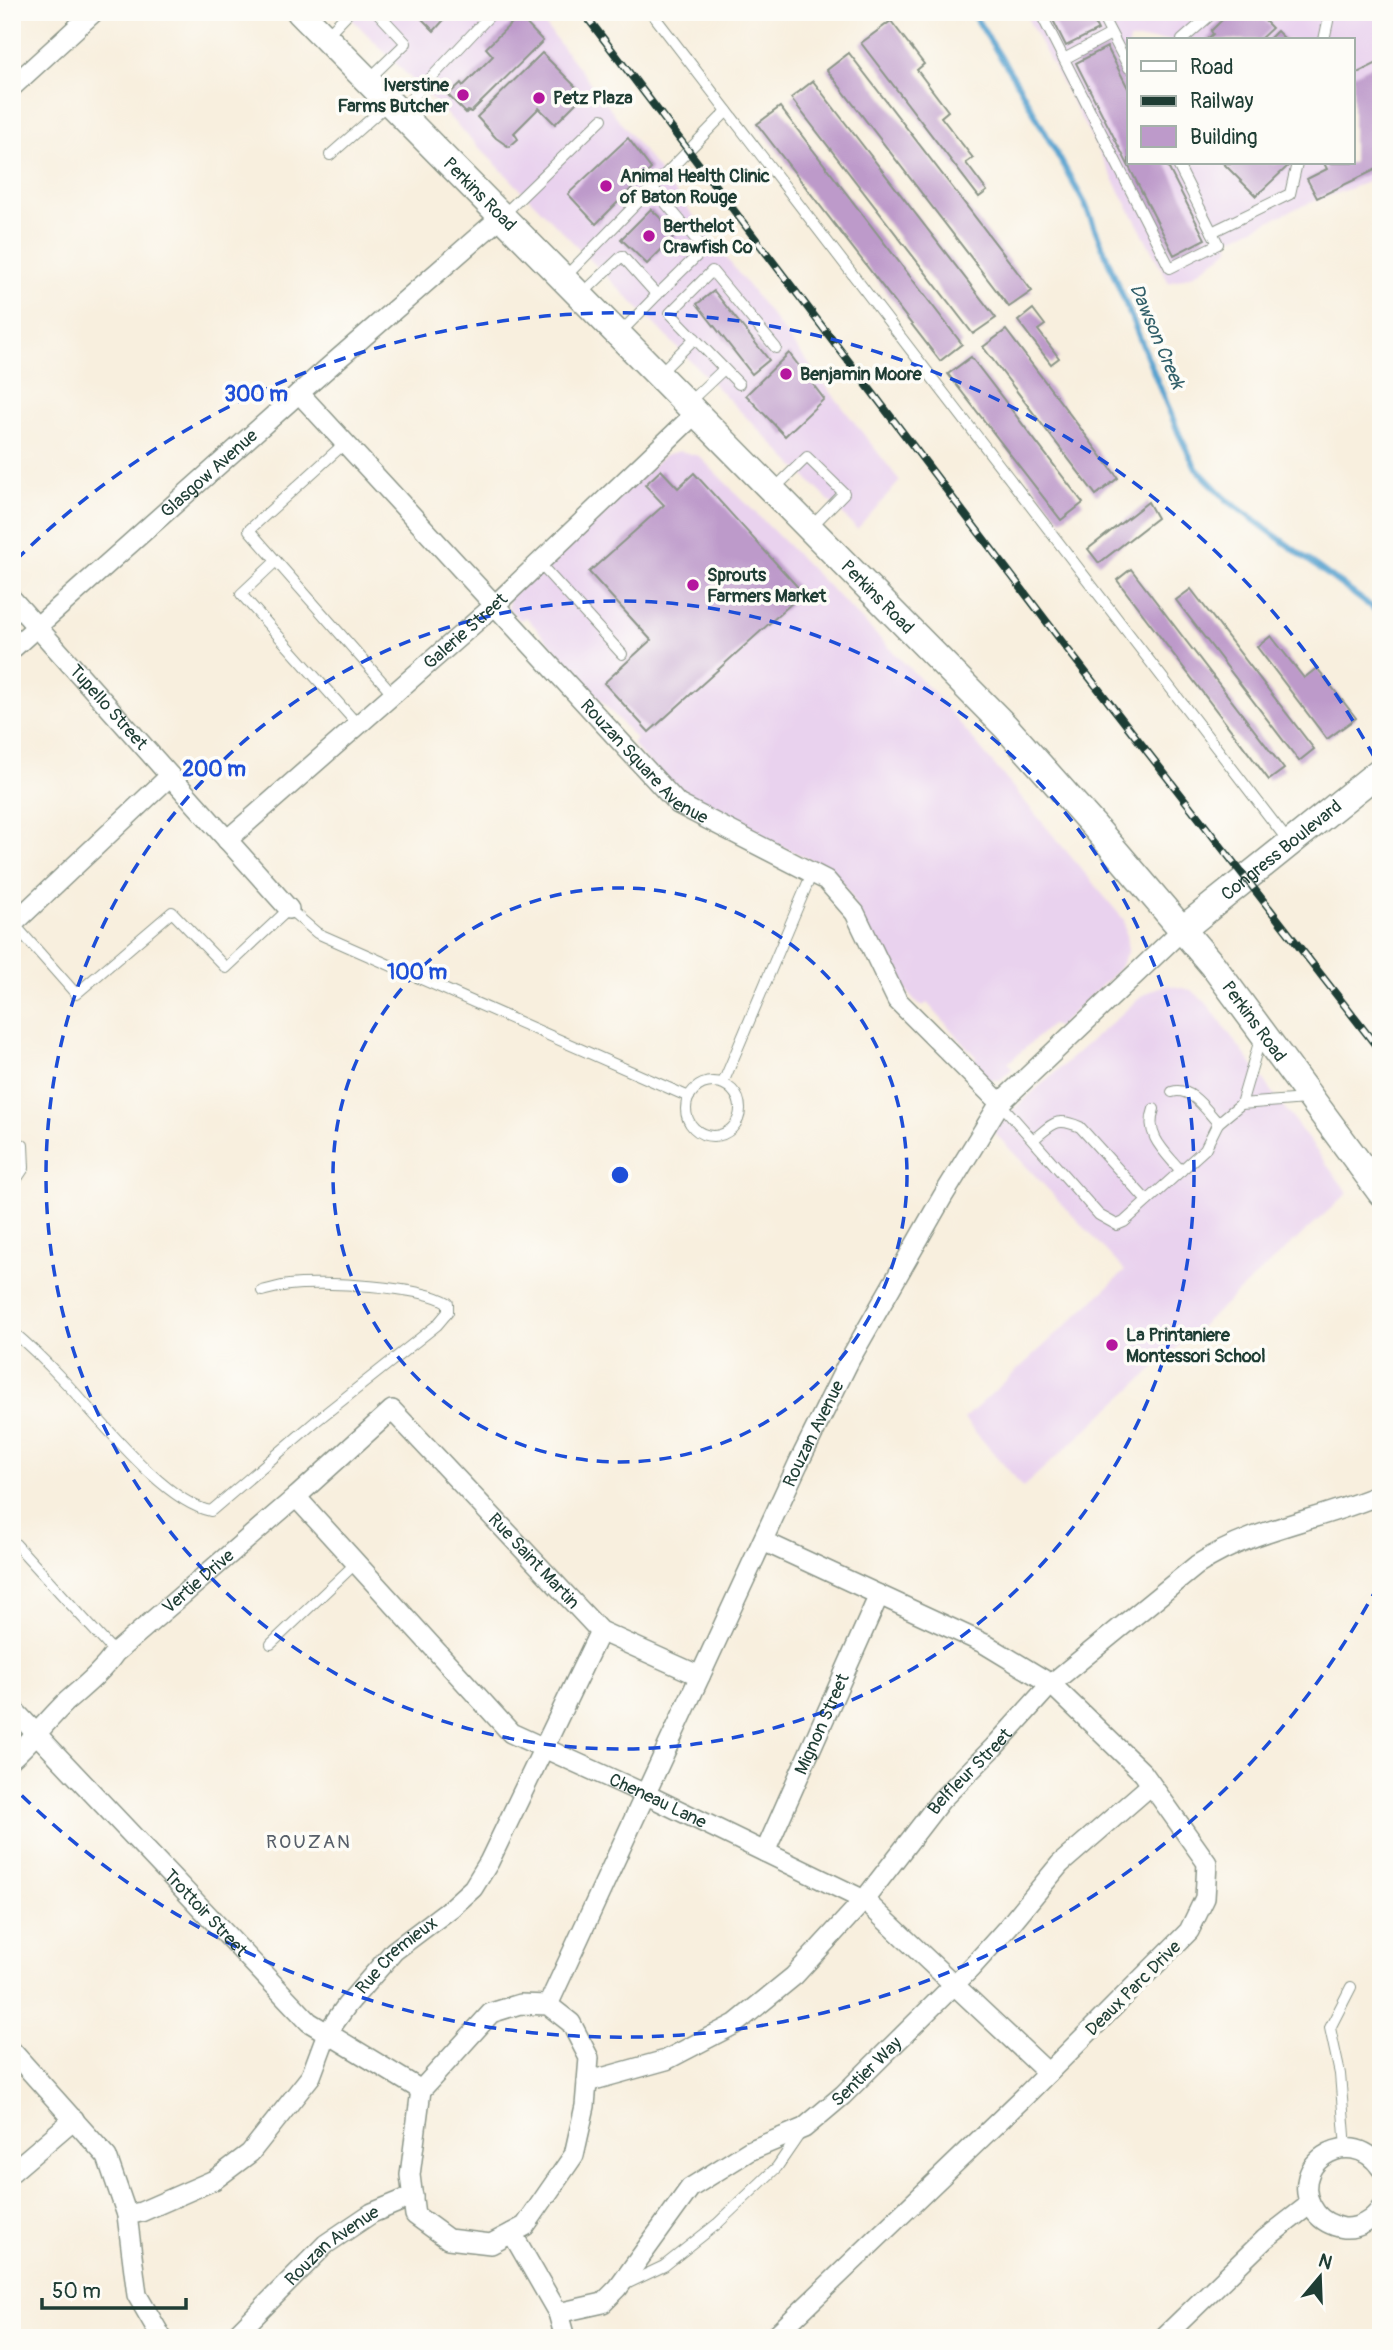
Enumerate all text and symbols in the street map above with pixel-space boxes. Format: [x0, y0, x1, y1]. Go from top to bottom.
legend [1127, 38, 1354, 164]
text: Road [1190, 54, 1234, 81]
place label: Iverstine Farms Butcher [337, 74, 450, 118]
marker: Iverstine Farms Butcher [455, 87, 471, 103]
place label: Petz Plaza [553, 87, 633, 110]
text: Railway [1190, 88, 1254, 115]
marker: Petz Plaza [531, 90, 547, 106]
text: Building [1190, 124, 1257, 151]
street label: Perkins Road [438, 153, 521, 236]
place label: Animal Health Clinic of Baton Rouge [619, 165, 770, 209]
marker: Animal Health Clinic of Baton Rouge [598, 178, 614, 194]
place label: Berthelot Crawfish Co [663, 215, 753, 259]
marker: Berthelot Crawfish Co [641, 228, 657, 244]
water label: Dawson Creek [1124, 280, 1191, 394]
place label: Benjamin Moore [800, 363, 923, 386]
marker: Benjamin Moore [778, 366, 794, 382]
text: 300 m [224, 381, 288, 408]
street label: Glasgow Avenue [156, 424, 263, 523]
street label: Perkins Road [836, 555, 919, 639]
place label: Sprouts Farmers Market [707, 564, 827, 608]
marker: Sprouts Farmers Market [685, 577, 701, 593]
street label: Galerie Street [419, 588, 513, 675]
street label: Tupello Street [64, 660, 153, 756]
street label: Rouzan Square Avenue [575, 695, 712, 830]
text: 200 m [182, 756, 246, 783]
street label: Congress Boulevard [1217, 795, 1347, 906]
text: 100 m [387, 959, 447, 986]
street label: Perkins Road [1216, 977, 1291, 1067]
centre of rings [608, 1163, 632, 1187]
place label: La Printaniere Montessori School [1126, 1324, 1266, 1368]
marker: La Printaniere Montessori School [1104, 1337, 1120, 1353]
street label: Rouzan Avenue [778, 1377, 850, 1491]
street label: Rue Saint Martin [483, 1508, 584, 1614]
street label: Vertie Drive [158, 1544, 239, 1619]
street label: Mignon Street [790, 1669, 855, 1778]
street label: Belfleur Street [923, 1723, 1018, 1820]
street label: Cheneau Lane [605, 1768, 710, 1834]
district label: ROUZAN [266, 1830, 352, 1854]
street label: Trottoir Street [159, 1865, 253, 1962]
street label: Rue Cremieux [351, 1911, 442, 1999]
street label: Deaux Parc Drive [1081, 1936, 1186, 2041]
street label: Sentier Way [827, 2032, 907, 2112]
street label: Rouzan Avenue [280, 2200, 382, 2291]
north arrow [1284, 2242, 1354, 2312]
text: N [1315, 2248, 1335, 2275]
scale bar [42, 2266, 186, 2310]
text: 50 m [52, 2278, 101, 2305]

